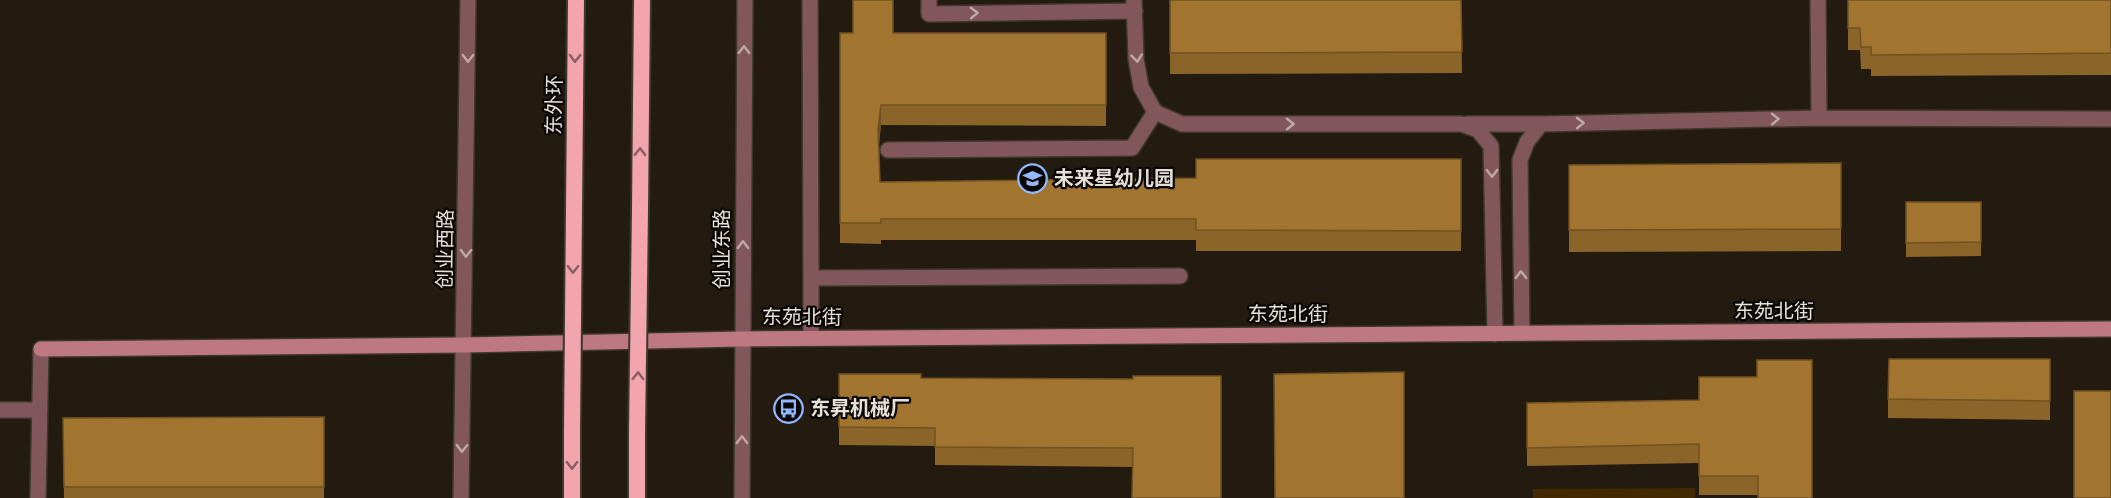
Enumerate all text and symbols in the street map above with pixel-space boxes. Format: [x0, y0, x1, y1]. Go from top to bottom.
one-way arrow [969, 7, 978, 19]
one-way arrow [738, 45, 750, 54]
one-way arrow [462, 54, 474, 63]
one-way arrow [569, 54, 581, 63]
one-way arrow [1130, 54, 1142, 63]
street label: 东外环 [541, 75, 567, 135]
one-way arrow [1770, 113, 1779, 125]
one-way arrow [1575, 117, 1584, 130]
one-way arrow [1285, 118, 1294, 130]
one-way arrow [634, 147, 646, 156]
school or university icon: 未来星幼儿园 [1017, 162, 1049, 194]
place label: 未来星幼儿园 [1054, 166, 1174, 190]
one-way arrow [1486, 168, 1498, 177]
street label: 创业西路 [432, 209, 458, 289]
street label: 创业东路 [710, 209, 734, 289]
one-way arrow [737, 240, 749, 249]
one-way arrow [459, 249, 472, 258]
one-way arrow [567, 264, 579, 273]
one-way arrow [1515, 270, 1527, 279]
street label: 东苑北街 [1734, 299, 1814, 323]
street label: 东苑北街 [1248, 302, 1328, 326]
street label: 东苑北街 [762, 305, 842, 329]
one-way arrow [632, 371, 644, 380]
bus stop icon: 东昇机械厂 [773, 392, 805, 424]
place label: 东昇机械厂 [810, 396, 910, 420]
one-way arrow [736, 435, 748, 444]
one-way arrow [456, 444, 469, 453]
one-way arrow [566, 460, 578, 469]

